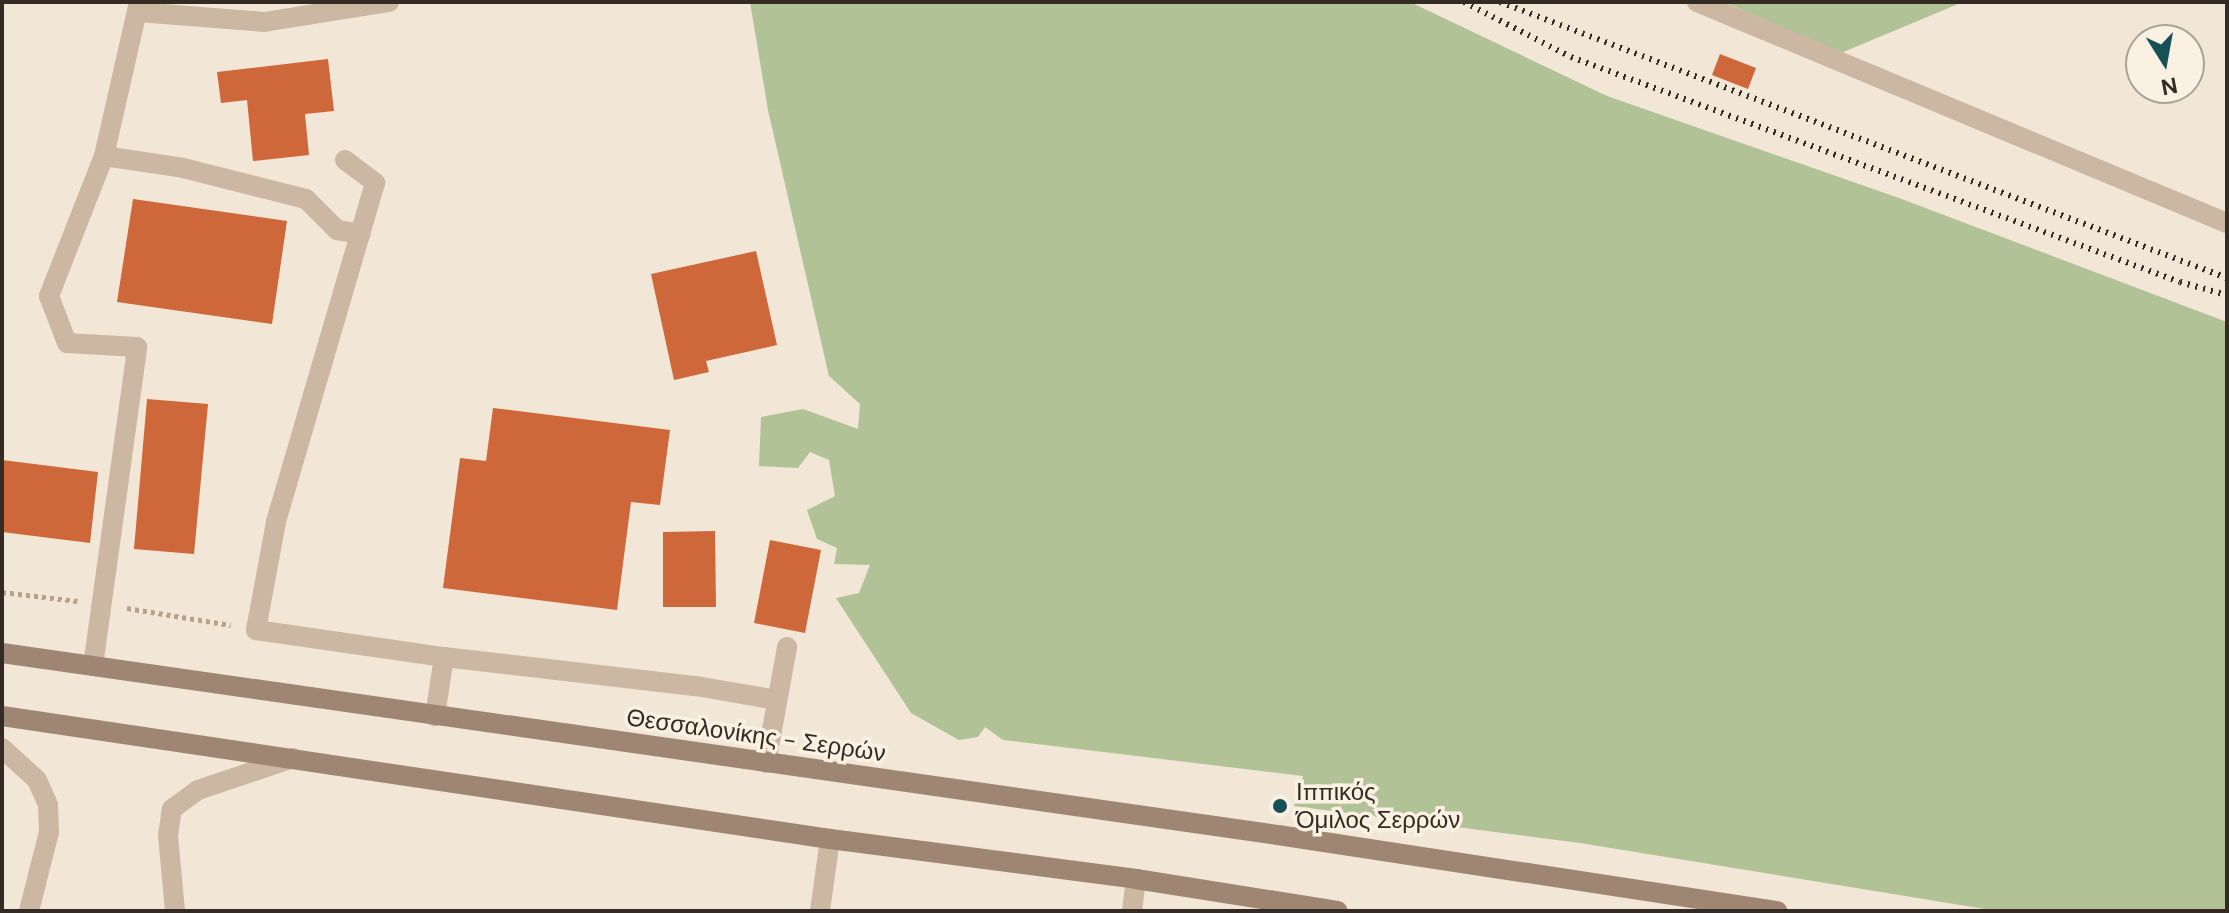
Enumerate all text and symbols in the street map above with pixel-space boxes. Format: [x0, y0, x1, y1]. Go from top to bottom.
north arrow [2125, 24, 2205, 104]
text: N [2159, 70, 2180, 102]
street label: Θεσσαλονίκης - Σερρών [625, 703, 887, 767]
place label: Ιππικός Όμιλος Σερρών [1296, 778, 1460, 834]
marker: Ιππικός Όμιλος Σερρών [1271, 797, 1289, 815]

